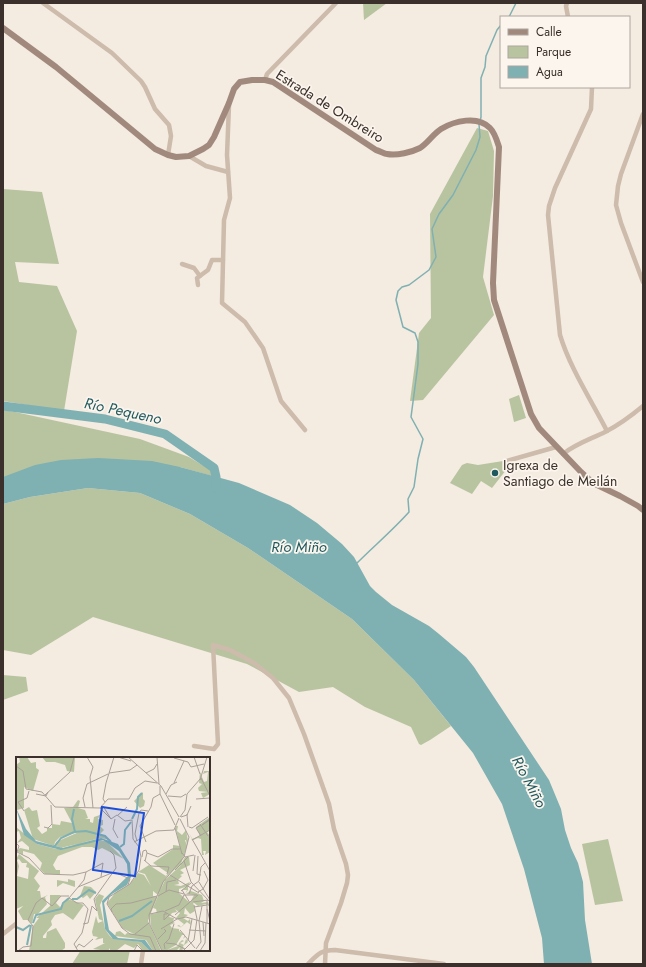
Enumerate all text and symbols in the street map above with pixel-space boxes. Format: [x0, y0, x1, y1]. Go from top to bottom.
legend [500, 16, 630, 88]
text: Calle [536, 23, 562, 41]
text: Parque [536, 43, 571, 61]
text: Agua [536, 63, 563, 81]
street label: Estrada de Ombreiro [272, 65, 388, 148]
water label: Río Pequeno [82, 392, 164, 430]
place label: Igrexa de Santiago de Meilán [503, 455, 617, 491]
marker: Igrexa de Santiago de Meilán [490, 468, 500, 478]
water label: Río Miño [271, 536, 327, 558]
water label: Río Miño [506, 752, 552, 812]
inset map [16, 757, 210, 951]

